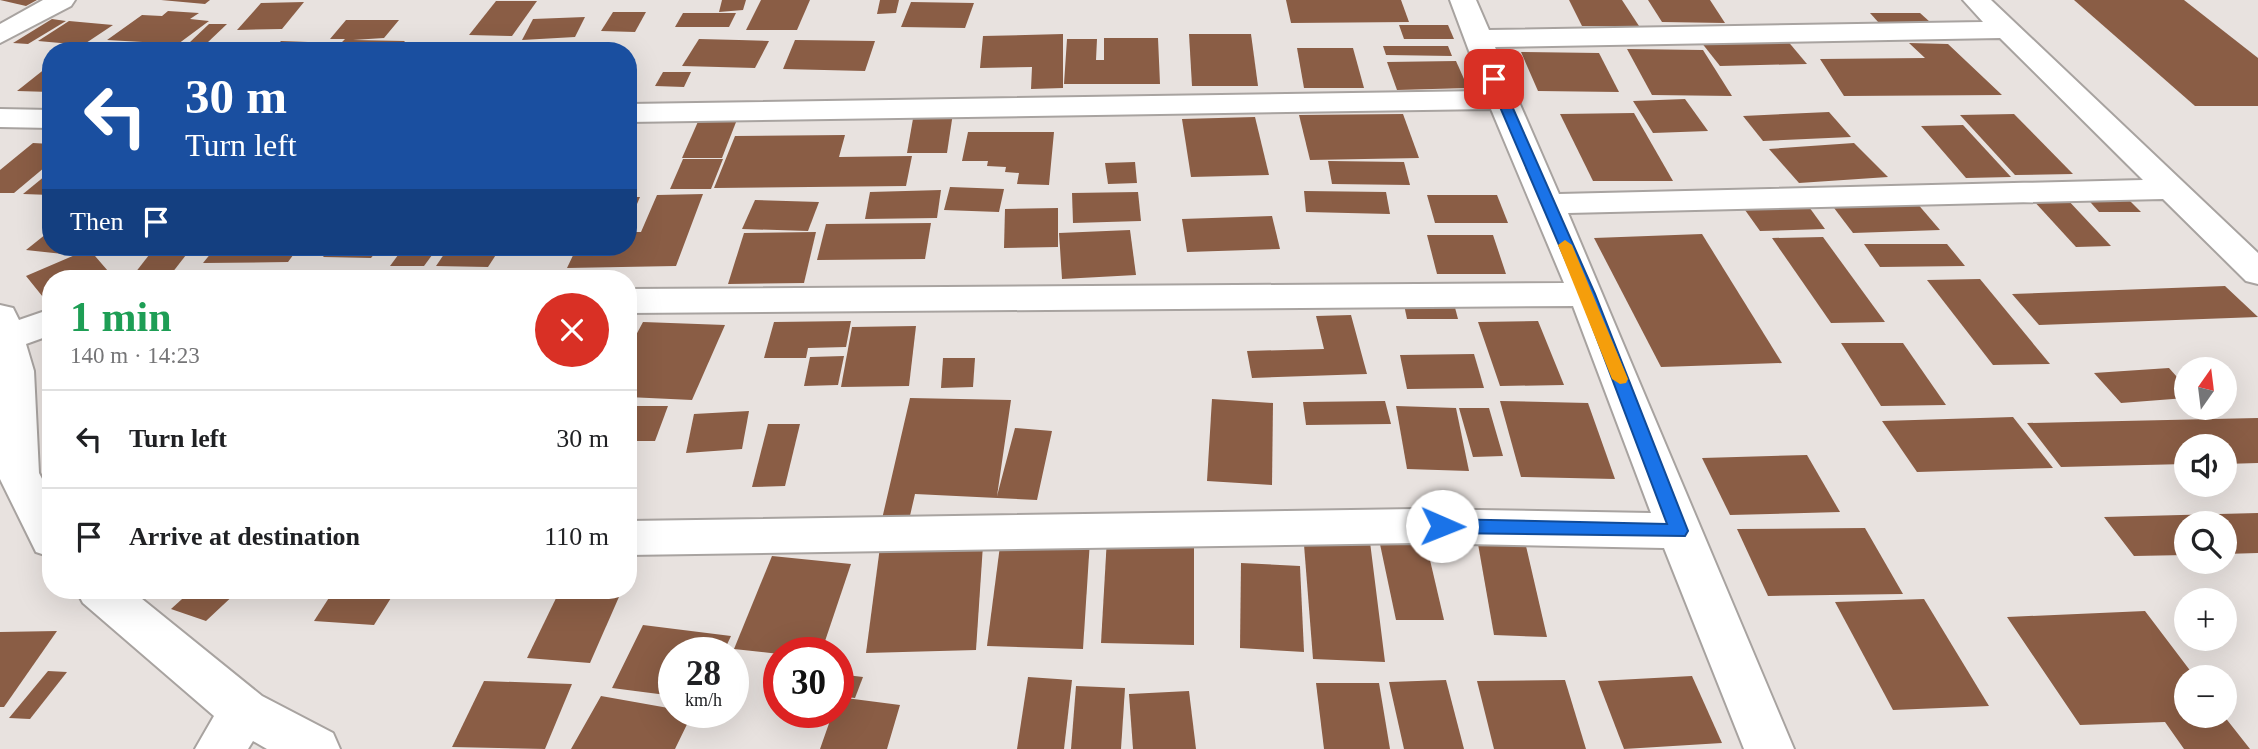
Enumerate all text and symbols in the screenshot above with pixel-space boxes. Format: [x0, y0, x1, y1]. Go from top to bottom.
pin [1464, 49, 1524, 109]
icon: arrive [1475, 60, 1513, 98]
text: 30 m [185, 69, 287, 124]
icon: left [70, 70, 161, 161]
text: Turn left [185, 127, 297, 163]
icon: arrive [137, 203, 175, 241]
text: Then [70, 207, 123, 236]
button: close [535, 293, 609, 367]
text: 1 min [70, 294, 172, 340]
text: 140 m · 14:23 [70, 343, 200, 368]
north arrow [2174, 357, 2236, 420]
map controls [2174, 357, 2237, 728]
icon: left [70, 420, 108, 458]
text: Turn left [129, 424, 227, 453]
text: 30 m [556, 424, 609, 453]
button: sound [2174, 434, 2237, 497]
position arrow [1405, 489, 1479, 563]
button: search [2174, 511, 2237, 574]
icon: arrive [70, 518, 108, 556]
text: Arrive at destination [129, 522, 360, 551]
text: 110 m [544, 522, 609, 551]
button: + [2174, 588, 2237, 651]
speed limit sign: 30 [763, 637, 854, 728]
text: 28 [686, 654, 721, 693]
button: − [2174, 665, 2237, 728]
text: km/h [685, 690, 722, 710]

